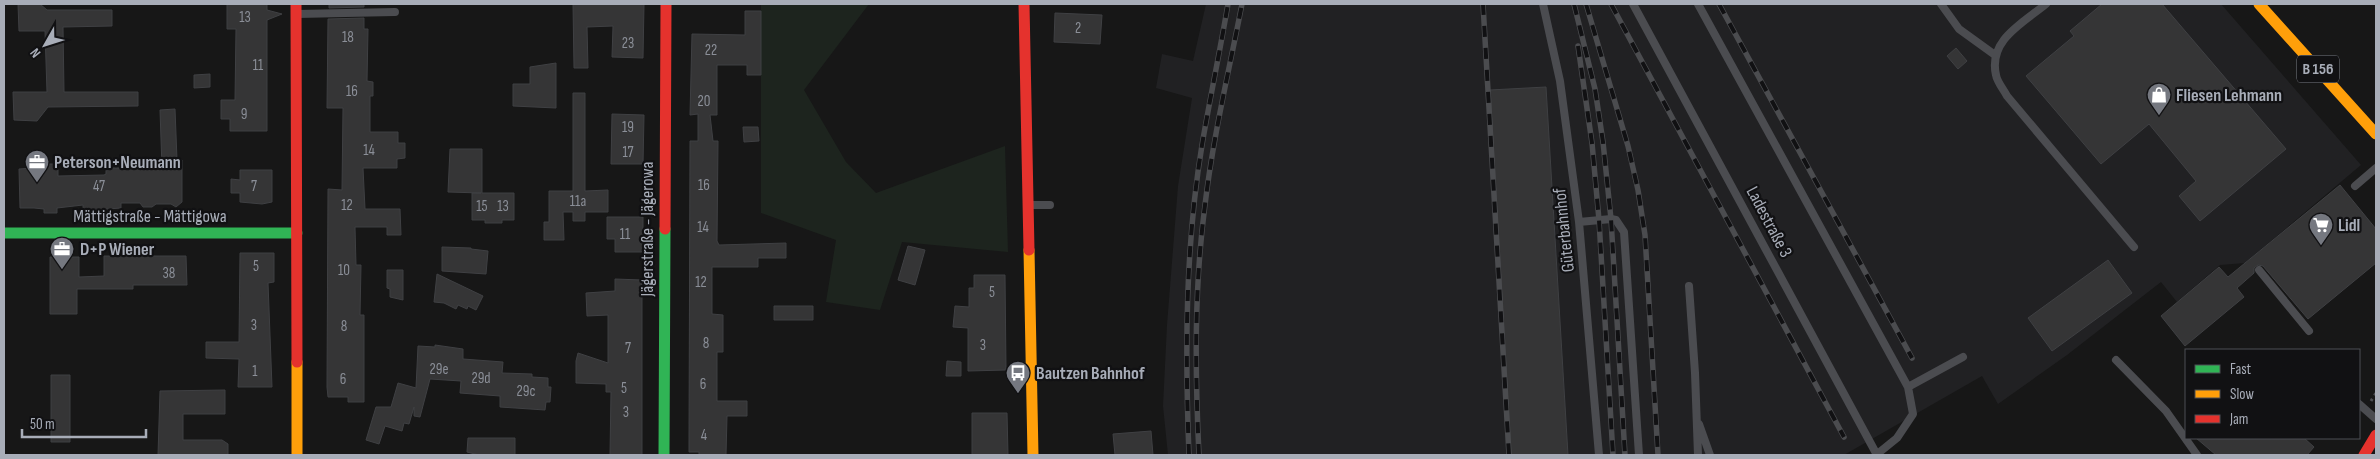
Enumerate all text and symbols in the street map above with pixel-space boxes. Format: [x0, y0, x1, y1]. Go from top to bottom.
house number: 13 [239, 8, 251, 27]
house number: 2 [1075, 19, 1081, 38]
north arrow [20, 20, 70, 70]
house number: 18 [342, 28, 354, 47]
house number: 23 [622, 34, 634, 53]
house number: 22 [705, 41, 717, 60]
text: N [26, 45, 44, 61]
house number: 11 [253, 56, 264, 75]
road number: B 156 [2297, 56, 2339, 82]
house number: 16 [346, 82, 358, 101]
shop icon: Fliesen Lehmann [2146, 82, 2172, 116]
place label: Fliesen Lehmann [2176, 85, 2282, 106]
house number: 20 [698, 92, 710, 111]
house number: 9 [241, 105, 247, 124]
house number: 19 [622, 118, 634, 137]
house number: 14 [363, 141, 375, 160]
house number: 17 [622, 143, 634, 162]
office icon: Peterson+Neumann [24, 149, 50, 183]
place label: Peterson+Neumann [54, 152, 181, 173]
street label: Jägerstraße - Jägerowa [637, 162, 658, 297]
house number: 16 [698, 176, 710, 195]
house number: 47 [93, 177, 105, 196]
house number: 7 [251, 177, 257, 196]
street label: Ladestraße 3 [1742, 183, 1796, 261]
street label: Güterbahnhof [1549, 186, 1579, 273]
house number: 11a [570, 192, 586, 211]
house number: 12 [341, 196, 353, 215]
house number: 15 [476, 197, 488, 216]
house number: 13 [497, 197, 509, 216]
street label: Mättigstraße - Mättigowa [73, 206, 227, 227]
supermarket icon: Lidl [2308, 212, 2334, 246]
place label: Lidl [2338, 215, 2360, 236]
house number: 14 [697, 218, 709, 237]
house number: 11 [620, 225, 631, 244]
office icon: D+P Wiener [49, 236, 75, 270]
place label: D+P Wiener [80, 239, 155, 260]
house number: 5 [253, 257, 259, 276]
house number: 10 [338, 261, 350, 280]
house number: 38 [163, 264, 175, 283]
house number: 12 [695, 273, 707, 292]
house number: 5 [989, 283, 995, 302]
house number: 3 [251, 316, 257, 335]
house number: 8 [341, 317, 347, 336]
house number: 8 [703, 334, 709, 353]
house number: 3 [980, 336, 986, 355]
house number: 7 [625, 339, 631, 358]
legend [2185, 349, 2360, 439]
house number: 29e [430, 360, 448, 379]
bus stop icon: Bautzen Bahnhof [1005, 360, 1031, 394]
text: Fast [2230, 360, 2252, 379]
house number: 1 [252, 362, 258, 381]
place label: Bautzen Bahnhof [1036, 363, 1145, 384]
house number: 29d [471, 369, 491, 388]
house number: 6 [340, 370, 346, 389]
house number: 6 [700, 375, 706, 394]
house number: 5 [621, 379, 627, 398]
house number: 29c [517, 382, 535, 401]
text: Slow [2230, 385, 2254, 404]
house number: 3 [623, 403, 629, 422]
scale bar [22, 406, 146, 438]
text: Jam [2229, 410, 2248, 429]
text: 50 m [30, 415, 55, 434]
house number: 4 [701, 426, 707, 445]

